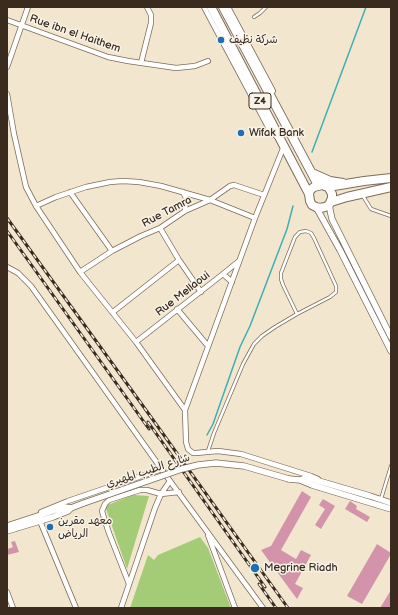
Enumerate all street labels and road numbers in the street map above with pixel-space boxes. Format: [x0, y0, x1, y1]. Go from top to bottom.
street label: Rue ibn el Haithem [28, 12, 122, 56]
road number: Z4 [249, 93, 271, 109]
street label: Rue Tamra [140, 193, 194, 231]
street label: Rue Mellaoui [153, 269, 213, 319]
street label: شارع الطيب المهيري [104, 451, 192, 491]

